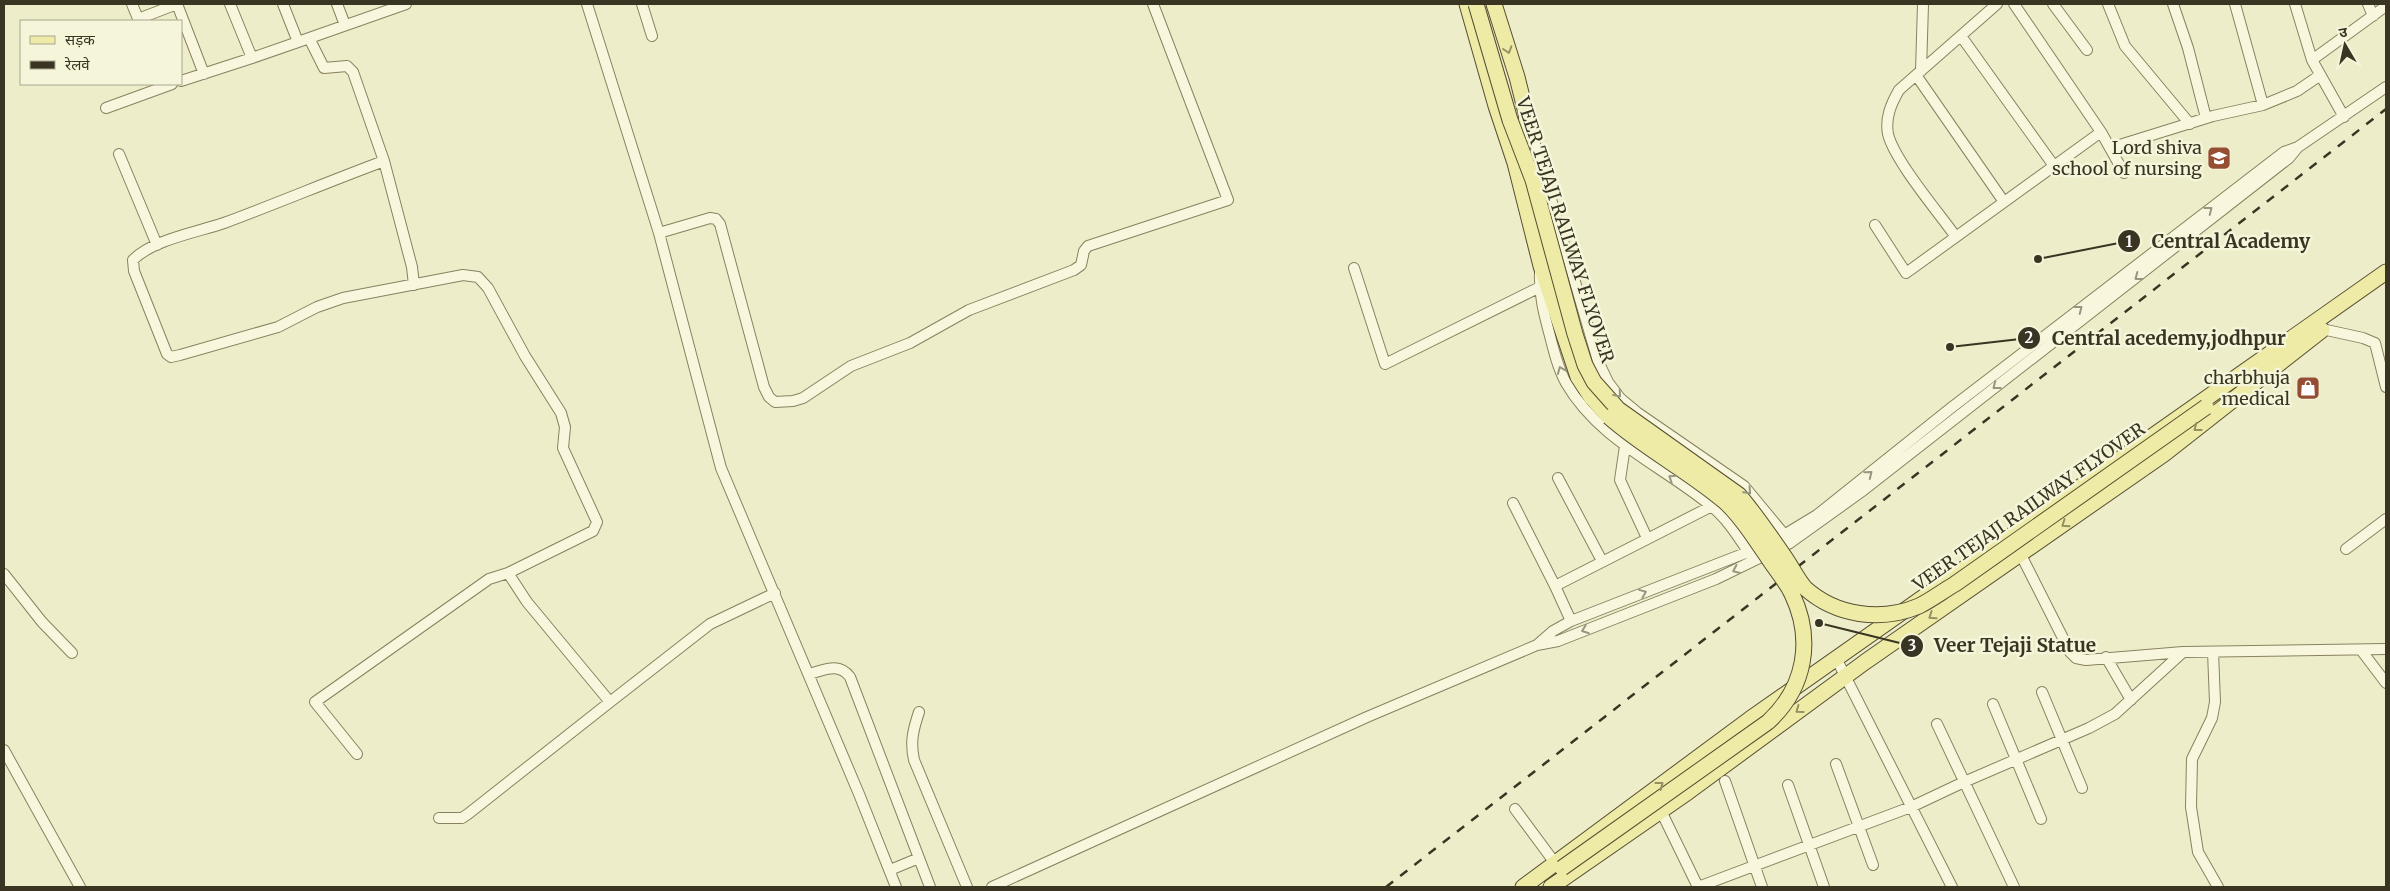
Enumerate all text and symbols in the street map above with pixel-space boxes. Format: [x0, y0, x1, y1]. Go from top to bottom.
legend [20, 20, 182, 85]
north arrow [2320, 20, 2370, 70]
text: उ [2338, 23, 2349, 42]
text: सड़क [65, 30, 95, 49]
one-way arrow [1503, 46, 1513, 54]
text: रेलवे [64, 55, 90, 74]
street label: VEER TEJAJI RAILWAY FLYOVER [1511, 93, 1620, 366]
place label: Lord shiva school of nursing [2052, 136, 2202, 180]
school or university icon: Lord shiva school of nursing [2206, 145, 2232, 171]
one-way arrow [2203, 207, 2212, 216]
callout: Central Academy [2116, 224, 2320, 258]
text: Central Academy [2152, 229, 2311, 253]
text: 1 [2126, 232, 2133, 251]
one-way arrow [2135, 271, 2144, 280]
one-way arrow [2074, 305, 2083, 314]
callout: Central acedemy,jodhpur [2017, 321, 2295, 355]
text: Central acedemy,jodhpur [2052, 326, 2286, 350]
text: 2 [2025, 328, 2034, 347]
one-way arrow [1556, 366, 1567, 375]
place label: charbhuja medical [2204, 366, 2290, 410]
shop icon: charbhuja medical [2295, 375, 2321, 401]
one-way arrow [1993, 381, 2002, 389]
one-way arrow [1612, 389, 1621, 398]
street label: VEER TEJAJI RAILWAY FLYOVER [1907, 417, 2150, 596]
one-way arrow [2194, 423, 2203, 431]
one-way arrow [1864, 471, 1873, 480]
one-way arrow [1669, 475, 1678, 484]
one-way arrow [1742, 485, 1751, 494]
one-way arrow [2062, 518, 2071, 527]
one-way arrow [1732, 564, 1741, 575]
one-way arrow [1638, 589, 1647, 599]
one-way arrow [1928, 610, 1938, 619]
one-way arrow [1582, 624, 1590, 634]
callout: Veer Tejaji Statue [1899, 629, 2106, 663]
text: Veer Tejaji Statue [1933, 633, 2096, 657]
text: 3 [1908, 636, 1916, 655]
one-way arrow [1795, 704, 1805, 713]
one-way arrow [1655, 782, 1664, 791]

